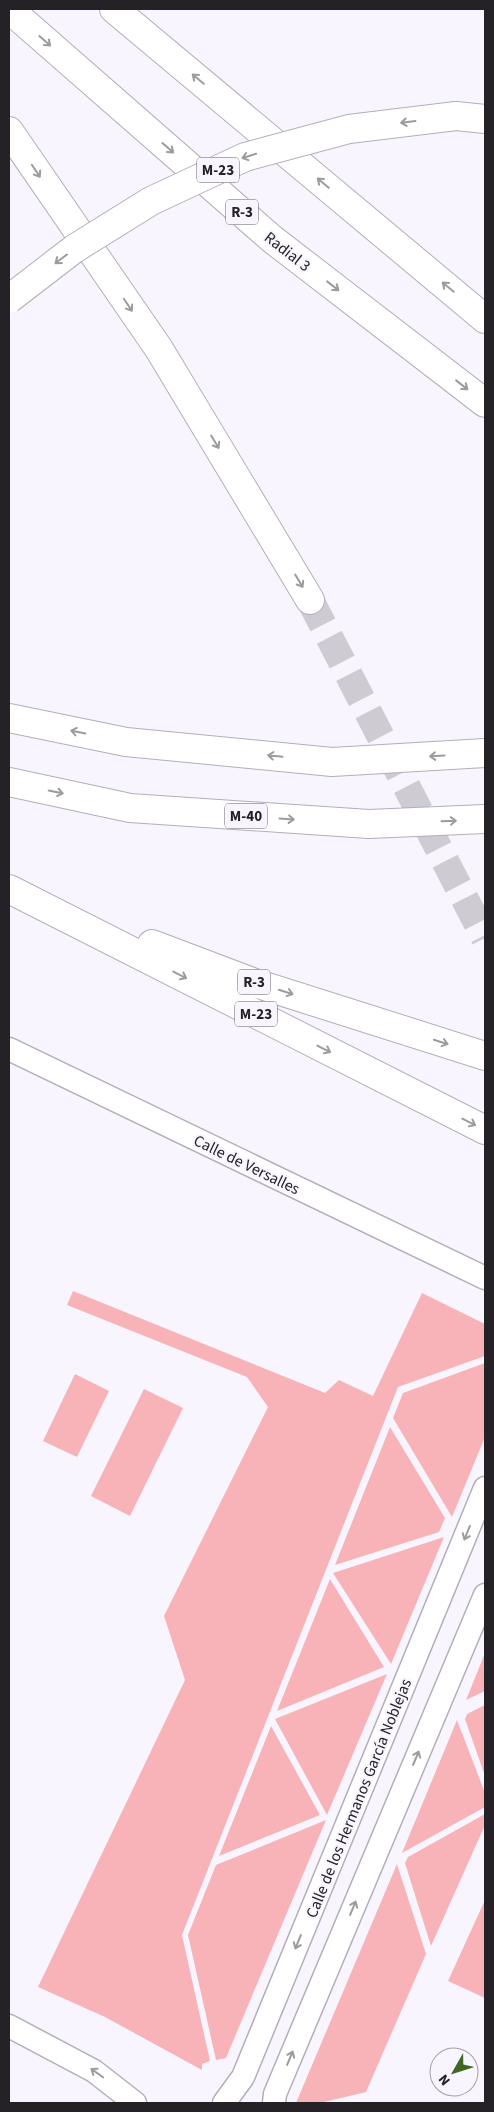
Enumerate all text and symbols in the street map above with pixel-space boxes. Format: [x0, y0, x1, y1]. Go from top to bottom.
one-way arrow [39, 35, 52, 47]
one-way arrow [192, 73, 205, 85]
one-way arrow [400, 117, 416, 127]
one-way arrow [161, 142, 174, 154]
one-way arrow [242, 152, 258, 161]
road number: M-23 [197, 158, 239, 182]
one-way arrow [31, 164, 41, 178]
one-way arrow [317, 178, 330, 189]
road number: R-3 [226, 200, 258, 224]
street label: Radial 3 [260, 227, 315, 277]
one-way arrow [55, 253, 68, 264]
one-way arrow [326, 280, 339, 291]
one-way arrow [441, 282, 454, 293]
one-way arrow [123, 297, 133, 311]
one-way arrow [455, 379, 468, 390]
one-way arrow [210, 435, 220, 449]
one-way arrow [295, 574, 305, 588]
one-way arrow [70, 727, 86, 736]
one-way arrow [267, 751, 283, 761]
one-way arrow [429, 751, 445, 760]
one-way arrow [48, 788, 64, 798]
road number: M-40 [225, 804, 267, 828]
one-way arrow [279, 814, 295, 823]
one-way arrow [441, 816, 457, 825]
one-way arrow [172, 970, 187, 980]
road number: R-3 [238, 970, 270, 994]
one-way arrow [278, 988, 294, 998]
road number: M-23 [235, 1002, 277, 1026]
one-way arrow [433, 1037, 449, 1047]
one-way arrow [317, 1044, 332, 1054]
one-way arrow [462, 1117, 477, 1127]
street label: Calle de Versalles [190, 1130, 304, 1200]
one-way arrow [461, 1526, 470, 1541]
street label: Calle de los Hermanos García Noblejas [301, 1675, 417, 1921]
one-way arrow [412, 1751, 422, 1766]
one-way arrow [349, 1901, 359, 1916]
one-way arrow [293, 1934, 302, 1950]
north arrow [429, 2047, 479, 2097]
one-way arrow [286, 2051, 296, 2066]
one-way arrow [90, 2068, 104, 2079]
text: N [434, 2070, 455, 2089]

